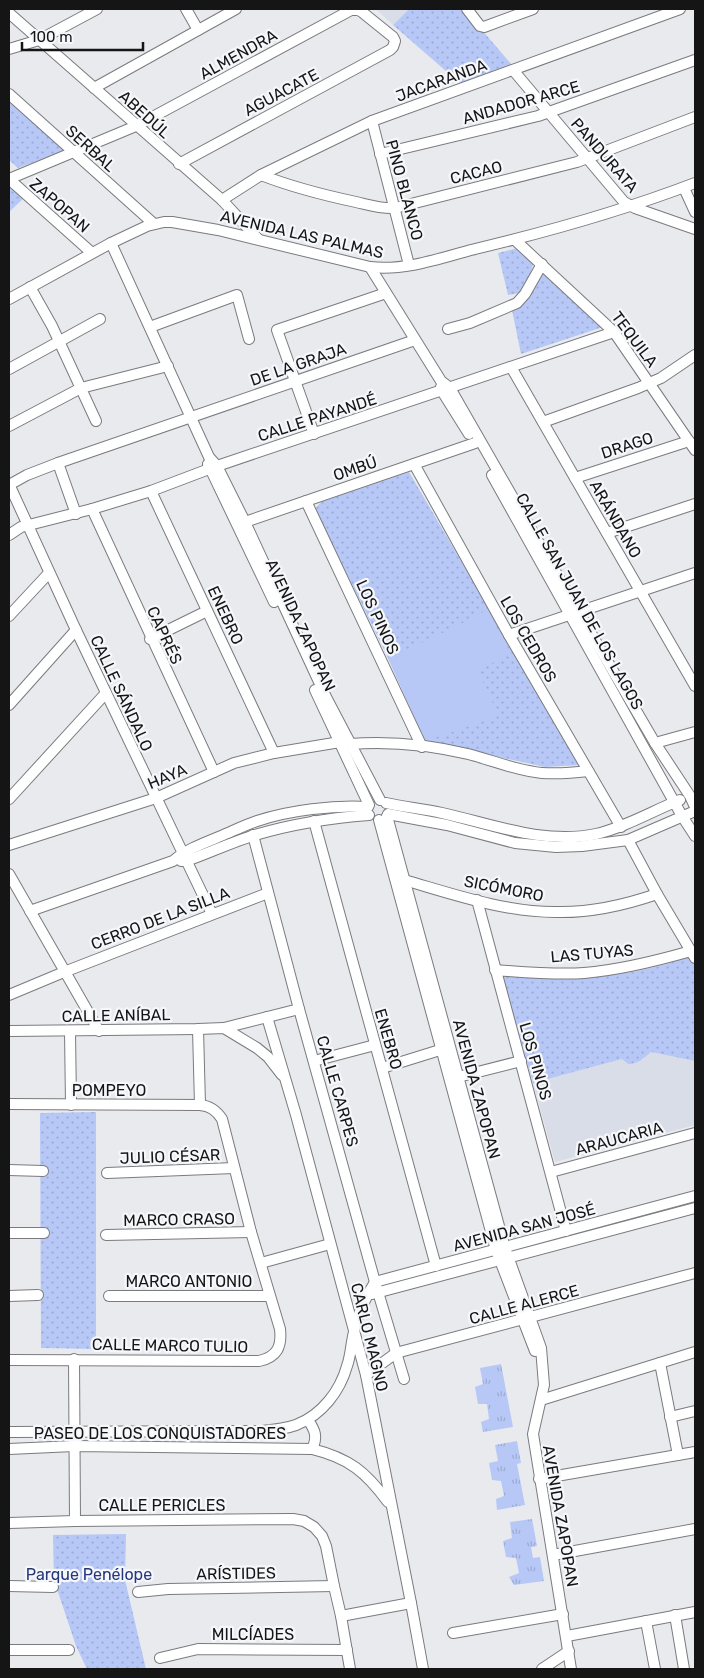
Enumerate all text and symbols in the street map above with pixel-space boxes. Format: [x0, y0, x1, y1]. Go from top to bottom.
scale bar [22, 20, 144, 52]
street label: ALMENDRA [196, 25, 280, 83]
text: 100 m [30, 28, 72, 46]
street label: JACARANDA [393, 55, 490, 106]
street label: AGUACATE [241, 65, 322, 120]
street label: ANDADOR ARCE [460, 77, 582, 128]
street label: ABEDÚL [115, 86, 175, 142]
street label: PANDURATA [567, 114, 642, 197]
street label: SERBAL [62, 121, 119, 176]
street label: PINO BLANCO [382, 138, 427, 243]
street label: CACAO [448, 157, 504, 188]
street label: ZAPOPAN [26, 174, 93, 236]
street label: AVENIDA LAS PALMAS [219, 206, 385, 262]
street label: TEQUILA [607, 308, 662, 371]
street label: DE LA GRAJA [248, 339, 349, 390]
street label: CALLE PAYANDÉ [255, 389, 379, 446]
street label: DRAGO [599, 428, 656, 463]
street label: OMBÚ [330, 451, 380, 485]
street label: ARÁNDANO [586, 477, 645, 561]
street label: CALLE SAN JUAN DE LOS LAGOS [512, 490, 647, 713]
street label: AVENIDA ZAPOPAN [262, 556, 339, 694]
street label: LOS PINOS [352, 577, 403, 658]
street label: ENEBRO [204, 583, 247, 648]
street label: LOS CEDROS [496, 593, 561, 686]
street label: CAPRÉS [143, 603, 186, 667]
street label: CALLE SÁNDALO [86, 632, 157, 754]
street label: HAYA [145, 760, 190, 793]
street label: SICÓMORO [463, 870, 545, 906]
street label: CERRO DE LA SILLA [88, 883, 232, 954]
street label: LAS TUYAS [550, 940, 634, 967]
street label: CALLE ANÍBAL [61, 1005, 171, 1026]
street label: ENEBRO [371, 1006, 406, 1072]
street label: AVENIDA ZAPOPAN [449, 1017, 504, 1161]
street label: LOS PINOS [515, 1020, 556, 1102]
street label: CALLE CARPES [313, 1033, 362, 1149]
street label: POMPEYO [72, 1081, 146, 1100]
street label: ARAUCARIA [573, 1118, 665, 1159]
street label: JULIO CÉSAR [119, 1145, 221, 1168]
street label: AVENIDA SAN JOSÉ [451, 1199, 598, 1256]
street label: MARCO CRASO [123, 1209, 235, 1230]
street label: MARCO ANTONIO [126, 1272, 252, 1291]
street label: CARLO MAGNO [347, 1281, 392, 1393]
street label: CALLE ALERCE [467, 1281, 581, 1328]
street label: CALLE MARCO TULIO [92, 1335, 248, 1356]
street label: PASEO DE LOS CONQUISTADORES [34, 1424, 286, 1443]
street label: AVENIDA ZAPOPAN [539, 1444, 582, 1588]
street label: CALLE PERICLES [98, 1496, 226, 1515]
street label: ARÍSTIDES [196, 1563, 276, 1584]
park label: Parque Penélope [26, 1565, 152, 1584]
street label: MILCÍADES [212, 1625, 294, 1644]

